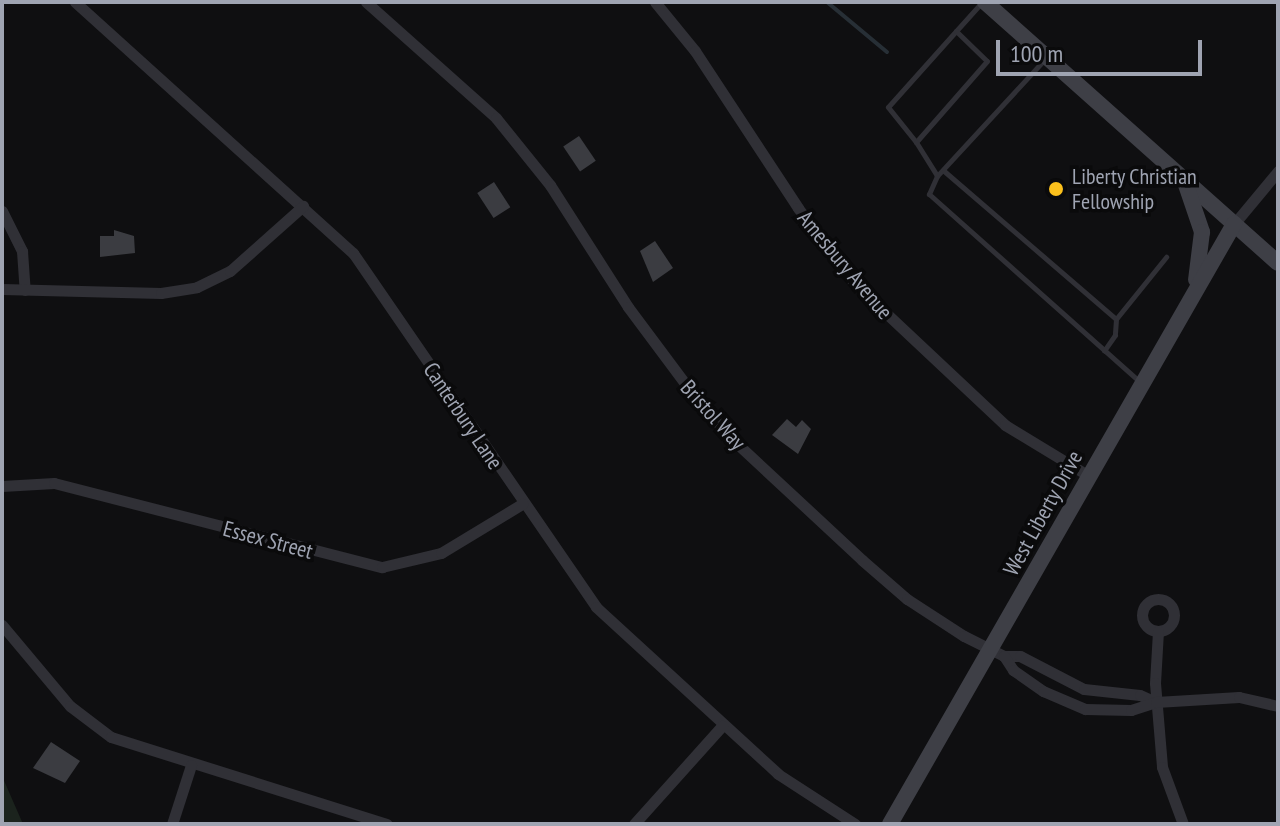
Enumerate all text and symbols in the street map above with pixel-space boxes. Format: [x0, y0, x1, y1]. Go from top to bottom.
scale bar [1000, 24, 1206, 74]
text: 100 m [1010, 38, 1063, 69]
place label: Liberty Christian Fellowship [1072, 163, 1197, 214]
marker: Liberty Christian Fellowship [1047, 180, 1065, 198]
street label: Amesbury Avenue [792, 205, 898, 325]
street label: Canterbury Lane [417, 357, 509, 475]
street label: Bristol Way [675, 375, 751, 455]
street label: West Liberty Drive [998, 446, 1088, 580]
street label: Essex Street [220, 515, 316, 565]

